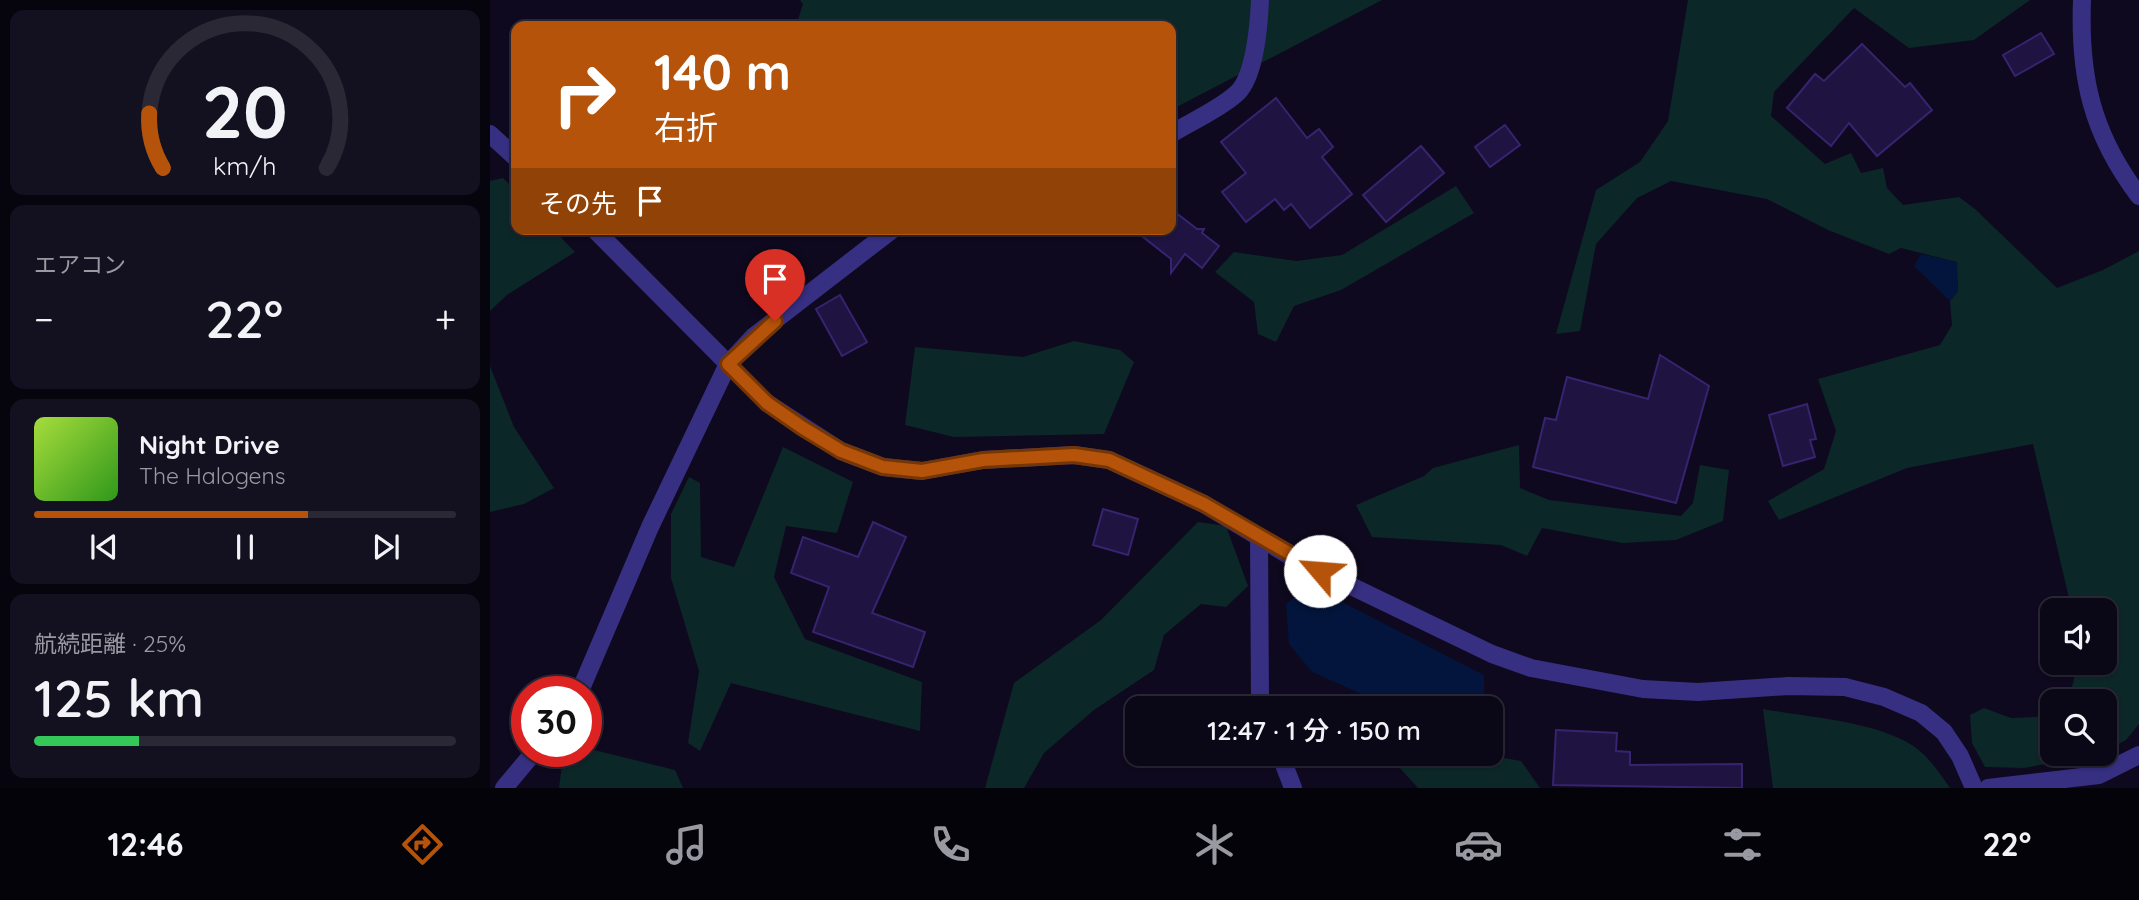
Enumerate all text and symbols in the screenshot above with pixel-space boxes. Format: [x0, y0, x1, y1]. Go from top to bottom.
text: 140 m [654, 41, 791, 102]
icon: right [539, 49, 630, 140]
text: 20 [202, 66, 288, 157]
text: 右折 [654, 107, 718, 147]
text: km/h [213, 150, 277, 181]
icon: arrive [631, 182, 669, 220]
text: その先 [539, 187, 617, 220]
pin [745, 249, 805, 321]
text: エアコン [34, 250, 126, 279]
icon: arrive [756, 260, 794, 298]
text: 22° [205, 286, 283, 351]
text: − [34, 295, 54, 343]
text: + [435, 295, 456, 343]
text: Night Drive [139, 428, 280, 461]
text: The Halogens [139, 461, 286, 490]
icon: previous [85, 528, 123, 566]
icon: pause [226, 528, 264, 566]
icon: next [367, 528, 405, 566]
position arrow [1283, 534, 1357, 608]
map controls [2040, 598, 2117, 766]
button: sound [2040, 598, 2117, 675]
text: 航続距離 · 25% [34, 629, 186, 658]
text: 125 km [34, 665, 204, 730]
speed limit sign: 30 [511, 676, 602, 767]
button: search [2040, 689, 2117, 766]
text: 12:47 · 1 分 · 150 m [1207, 714, 1421, 747]
icon: directions [398, 820, 447, 869]
icon: music [662, 820, 711, 869]
icon: phone [926, 820, 975, 869]
icon: climate [1190, 820, 1239, 869]
icon: car [1454, 820, 1503, 869]
icon: filters [1718, 820, 1767, 869]
text: 12:46 [108, 824, 183, 864]
text: 22° [1982, 824, 2031, 864]

